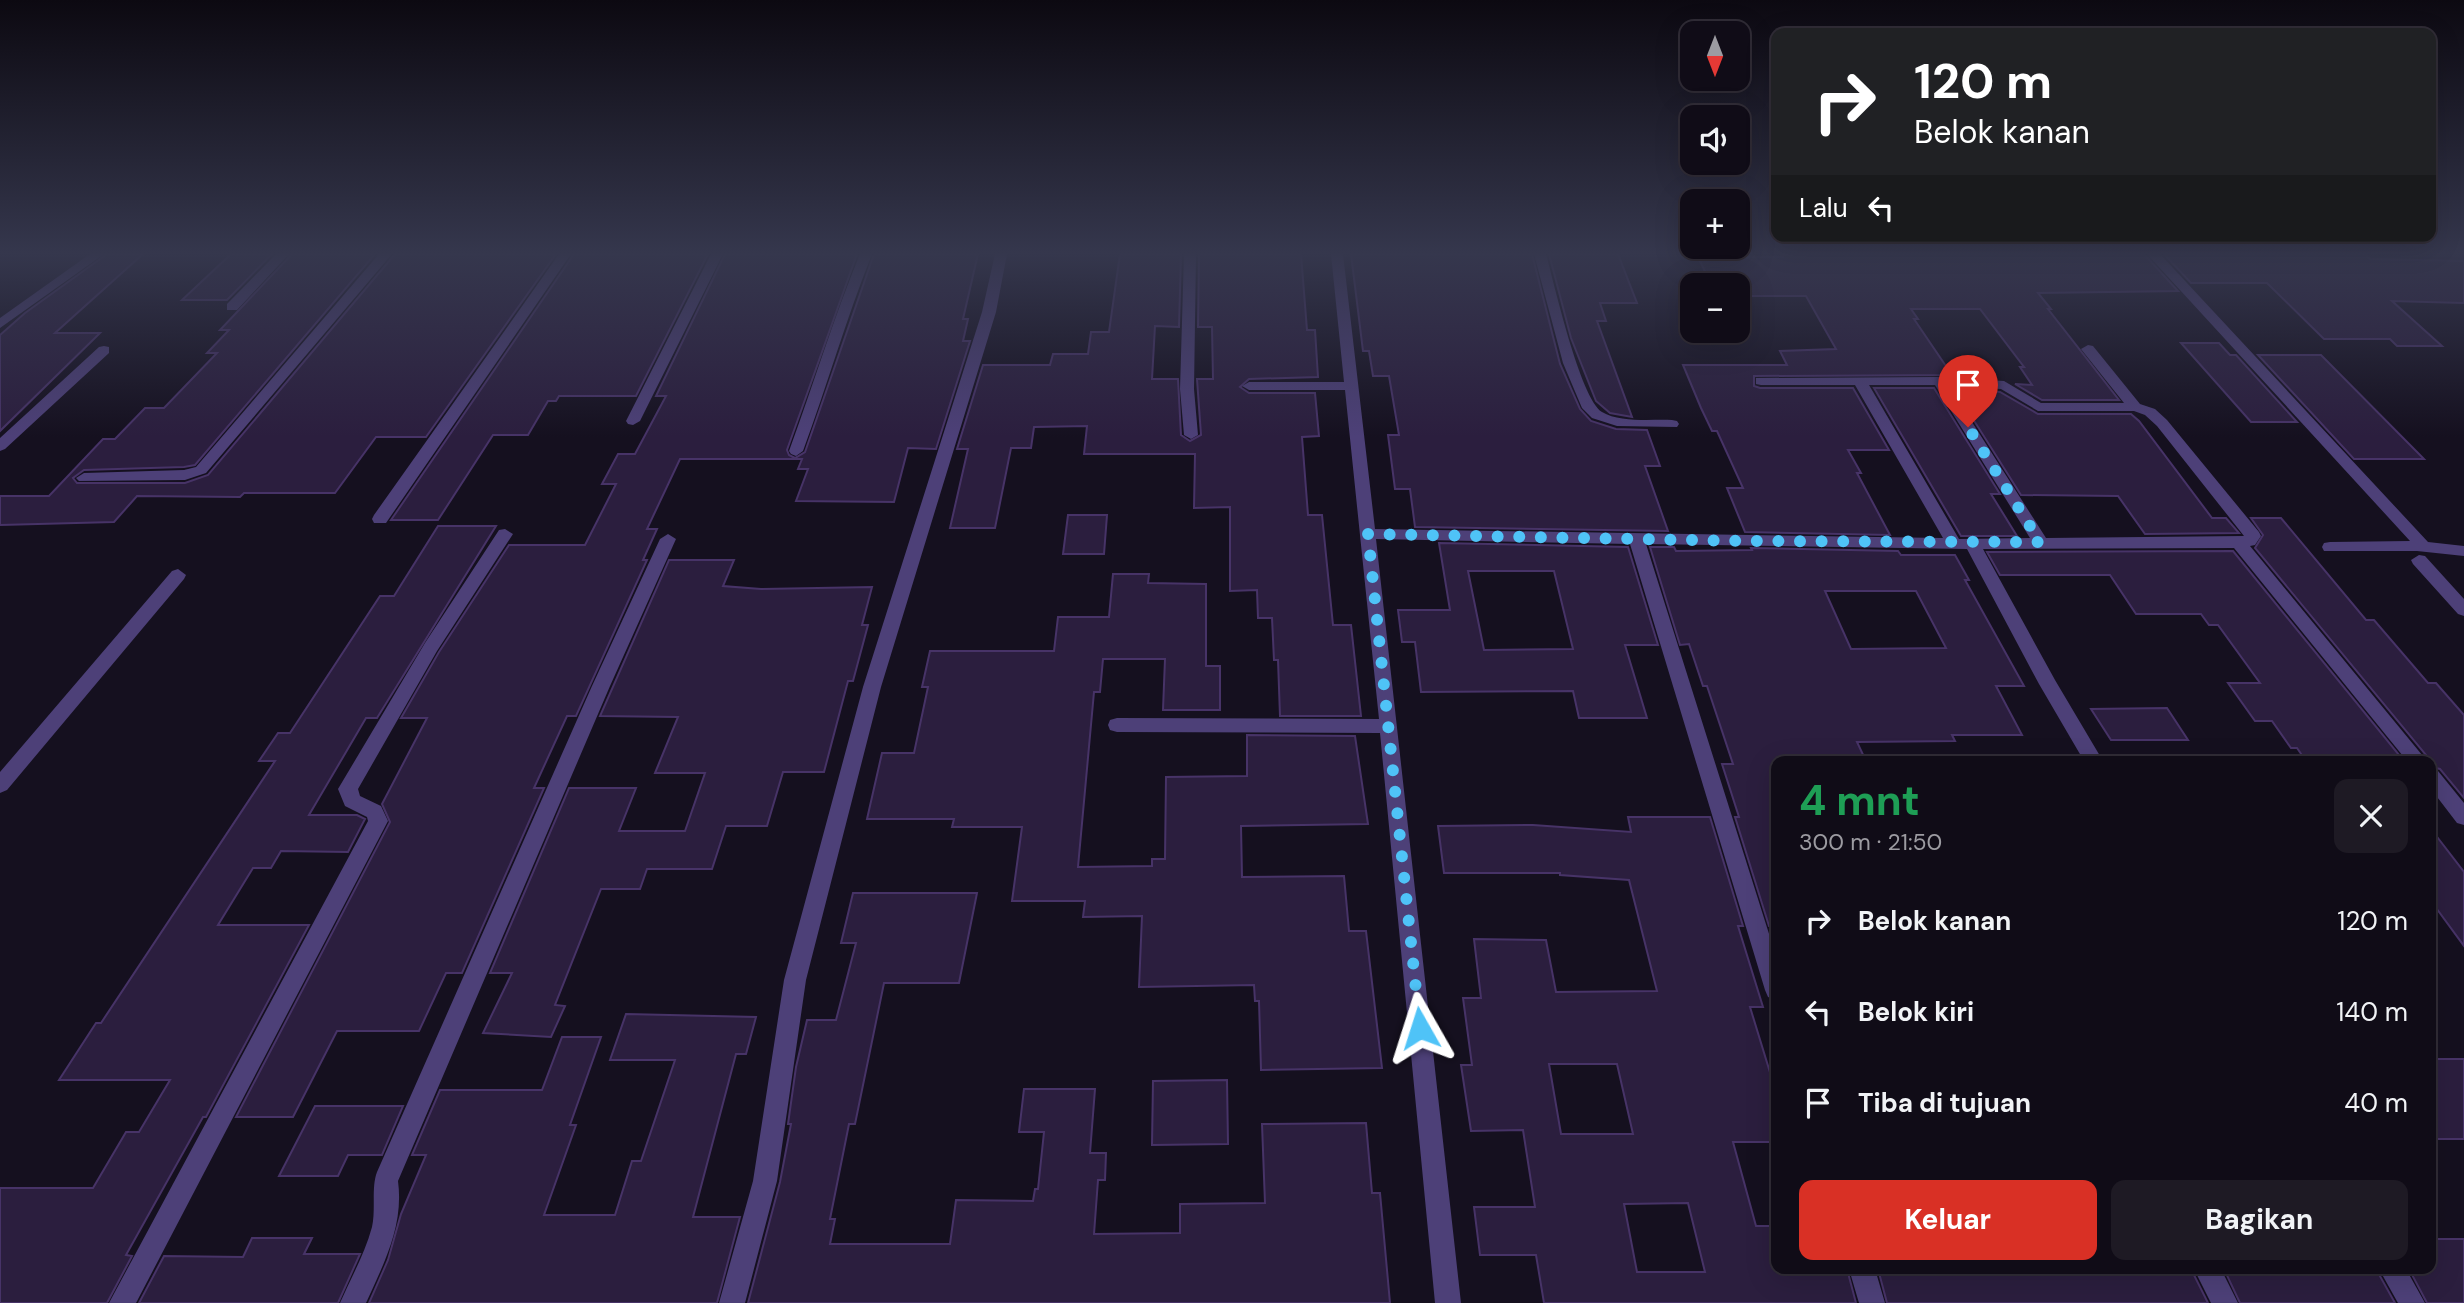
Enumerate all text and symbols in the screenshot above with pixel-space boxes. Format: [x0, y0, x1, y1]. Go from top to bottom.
north arrow [1680, 21, 1750, 91]
map controls [1680, 21, 1750, 343]
text: 120 m [1914, 49, 2052, 113]
icon: right [1799, 56, 1890, 147]
button: sound [1680, 105, 1750, 175]
text: Belok kanan [1914, 111, 2090, 153]
button: + [1680, 189, 1750, 259]
icon: left [1862, 189, 1900, 227]
text: Lalu [1799, 191, 1848, 225]
button: − [1680, 273, 1750, 343]
pin [1938, 355, 1998, 427]
icon: arrive [1949, 366, 1987, 404]
text: 4 mnt [1799, 773, 1920, 828]
button: close [2334, 779, 2408, 853]
text: 300 m · 21:50 [1799, 827, 1942, 857]
icon: right [1799, 902, 1837, 940]
text: Belok kanan [1858, 904, 2011, 938]
text: 120 m [2337, 904, 2408, 938]
position arrow [1383, 991, 1457, 1065]
icon: left [1799, 993, 1837, 1031]
text: Belok kiri [1858, 995, 1974, 1029]
text: 140 m [2336, 995, 2408, 1029]
icon: arrive [1799, 1084, 1837, 1122]
text: Tiba di tujuan [1858, 1086, 2031, 1120]
text: 40 m [2344, 1086, 2408, 1120]
button: Keluar [1799, 1180, 2097, 1260]
button: Bagikan [2111, 1180, 2408, 1260]

